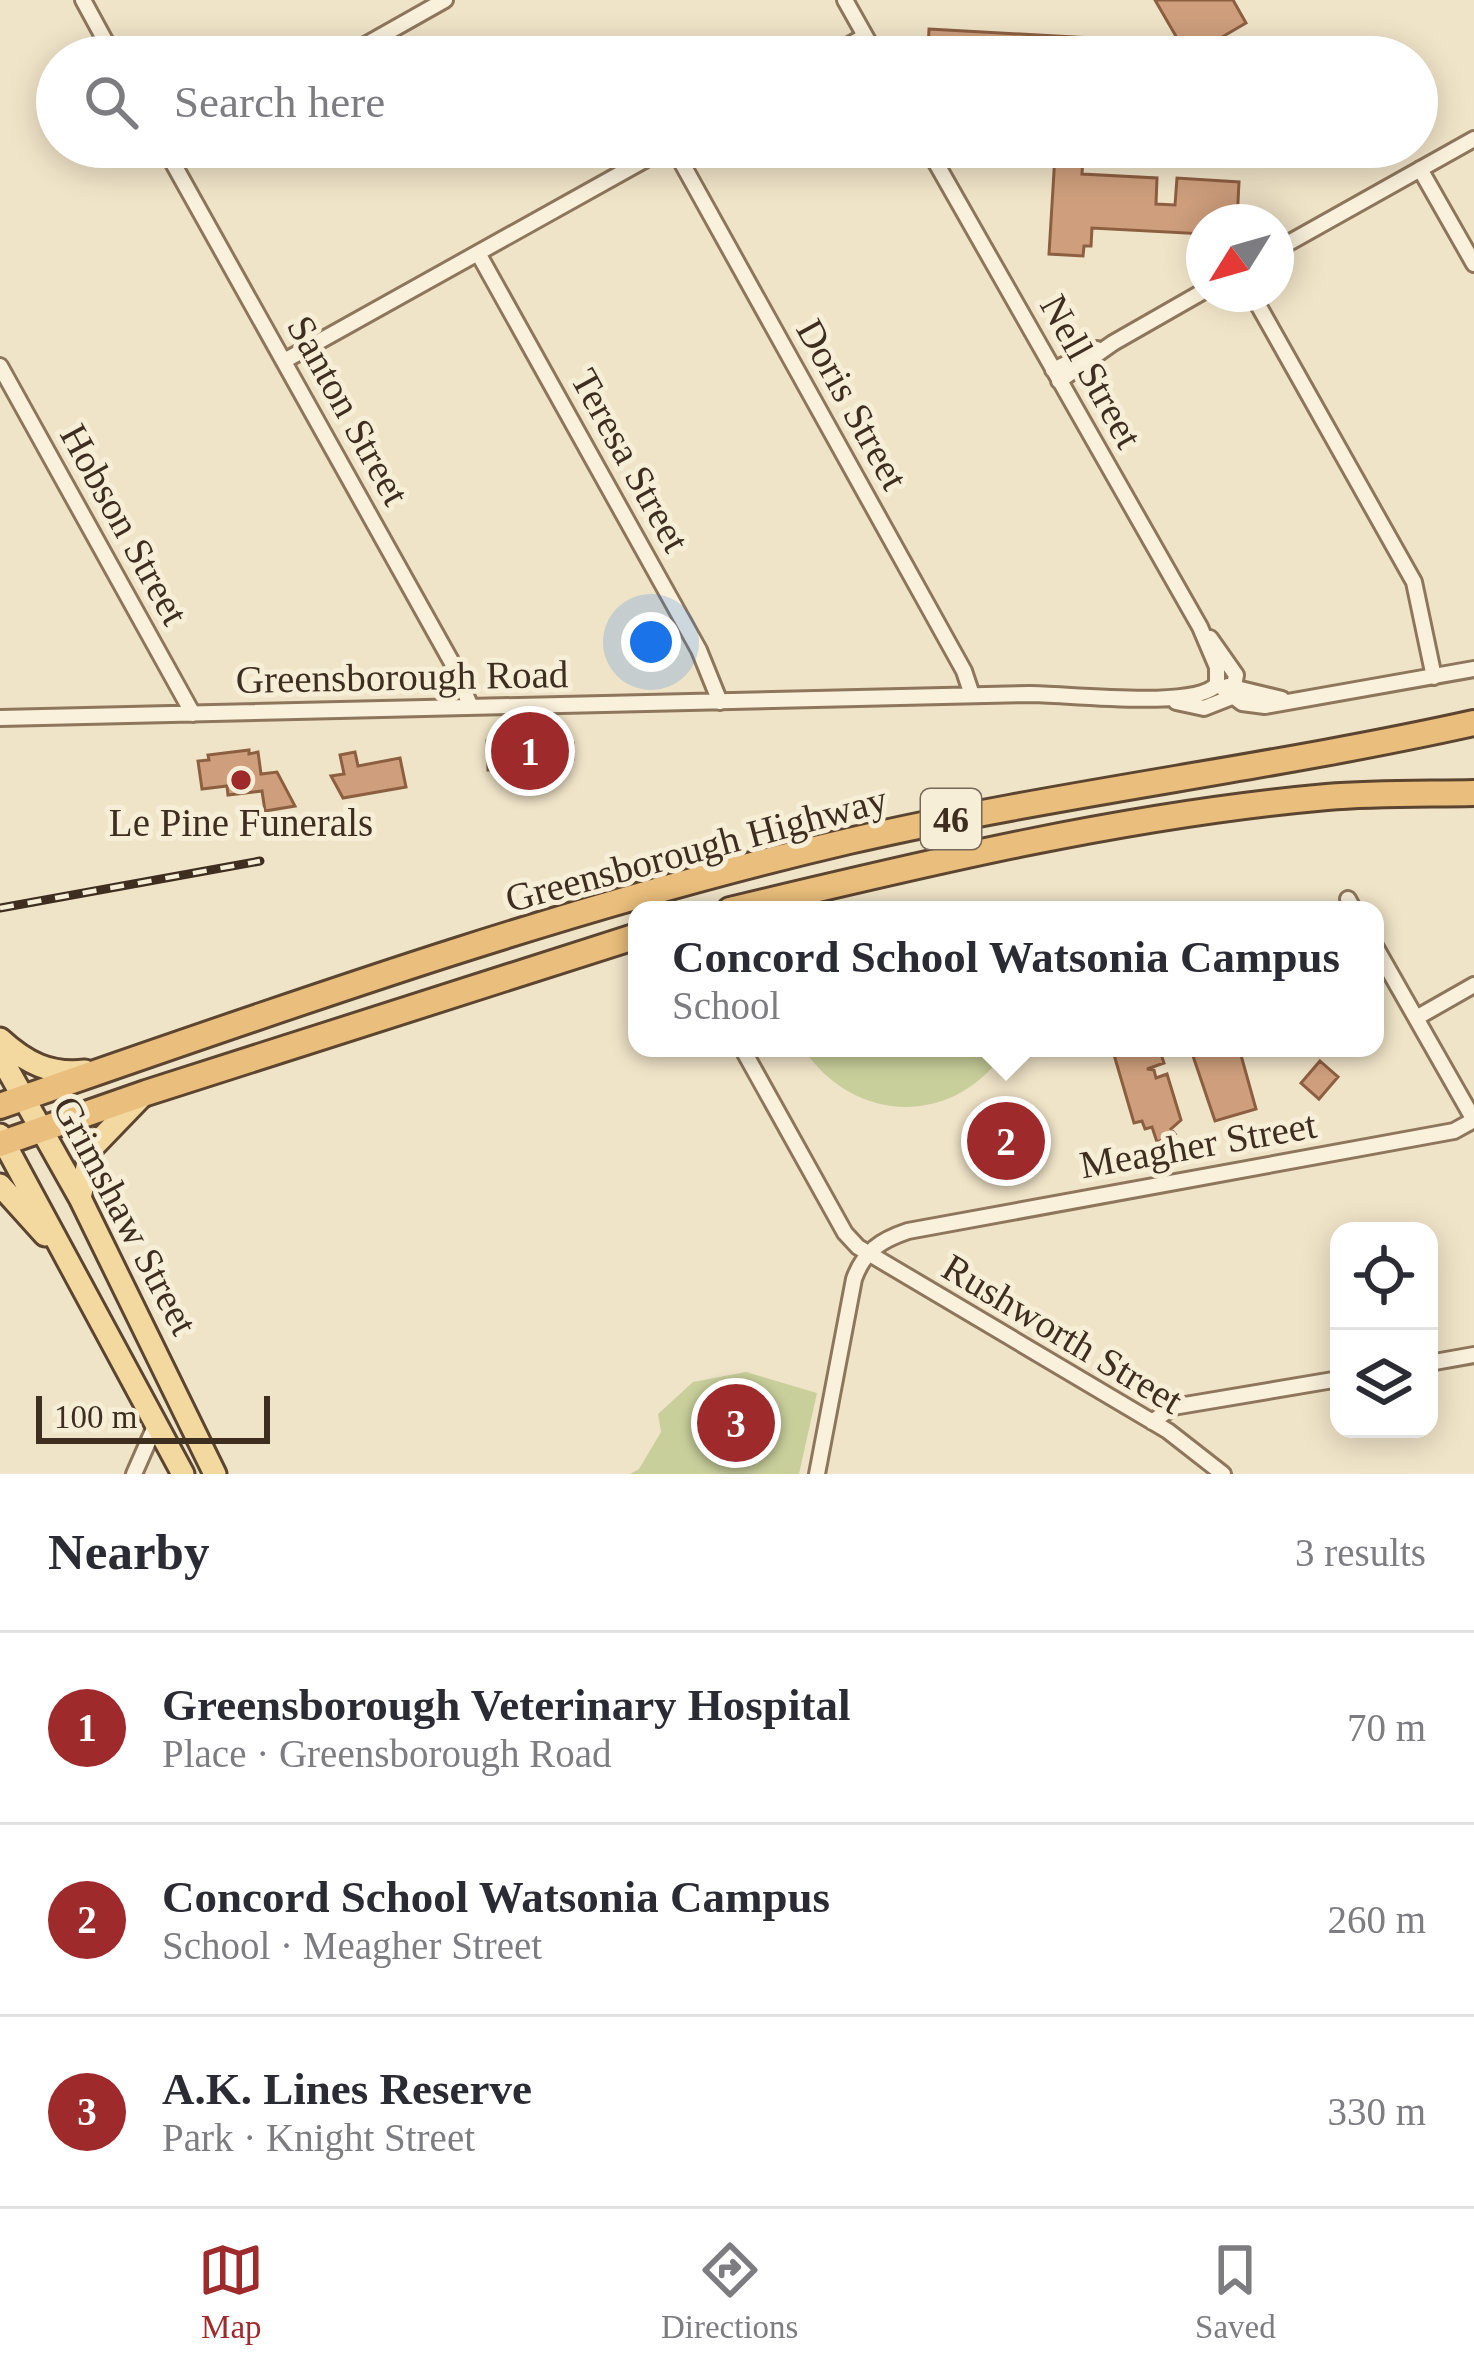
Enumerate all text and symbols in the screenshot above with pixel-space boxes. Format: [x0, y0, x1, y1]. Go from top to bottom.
search box [36, 36, 1438, 168]
icon: search [78, 69, 144, 135]
text: Search here [174, 77, 385, 127]
north arrow [1186, 204, 1294, 312]
street label: Nell Street [1032, 287, 1151, 455]
street label: Santon Street [279, 308, 418, 512]
street label: Doris Street [788, 312, 917, 497]
street label: Teresa Street [563, 362, 698, 559]
street label: Hobson Street [52, 417, 197, 632]
your location [621, 612, 681, 672]
street label: Greensborough Road [235, 652, 569, 702]
pin: 1 [491, 706, 569, 796]
marker: Le Pine Funerals [228, 767, 254, 793]
street label: Greensborough Highway [501, 777, 892, 921]
road number: 46 [921, 789, 981, 849]
place label: Le Pine Funerals [109, 801, 373, 844]
popup [628, 901, 1384, 1057]
text: Concord School Watsonia Campus [672, 932, 1340, 982]
text: School [672, 984, 780, 1027]
street label: Grimshaw Street [45, 1089, 206, 1342]
pin: 2 [967, 1096, 1045, 1186]
street label: Meagher Street [1077, 1103, 1320, 1187]
map controls [1330, 1222, 1438, 1438]
button: locate [1330, 1222, 1438, 1330]
street label: Rushworth Street [935, 1245, 1190, 1422]
button: layers [1330, 1330, 1438, 1438]
pin: 3 [697, 1378, 775, 1468]
scale bar [36, 1390, 270, 1443]
text: 100 m [54, 1399, 137, 1435]
text: Nearby [48, 1524, 209, 1580]
text: 3 results [1295, 1531, 1426, 1574]
text: Greensborough Veterinary Hospital [162, 1680, 850, 1730]
text: 1 [77, 1706, 97, 1749]
text: 70 m [1347, 1706, 1426, 1749]
text: Place · Greensborough Road [162, 1732, 611, 1775]
text: Concord School Watsonia Campus [162, 1872, 830, 1922]
text: 2 [77, 1898, 97, 1941]
text: 260 m [1327, 1898, 1426, 1941]
text: School · Meagher Street [162, 1924, 542, 1967]
text: A.K. Lines Reserve [162, 2064, 532, 2114]
text: 3 [77, 2090, 97, 2133]
text: 330 m [1327, 2090, 1426, 2133]
text: Park · Knight Street [162, 2116, 475, 2159]
tab: Map [198, 2237, 264, 2346]
tab: Directions [661, 2237, 798, 2346]
tab: Saved [1195, 2237, 1276, 2346]

